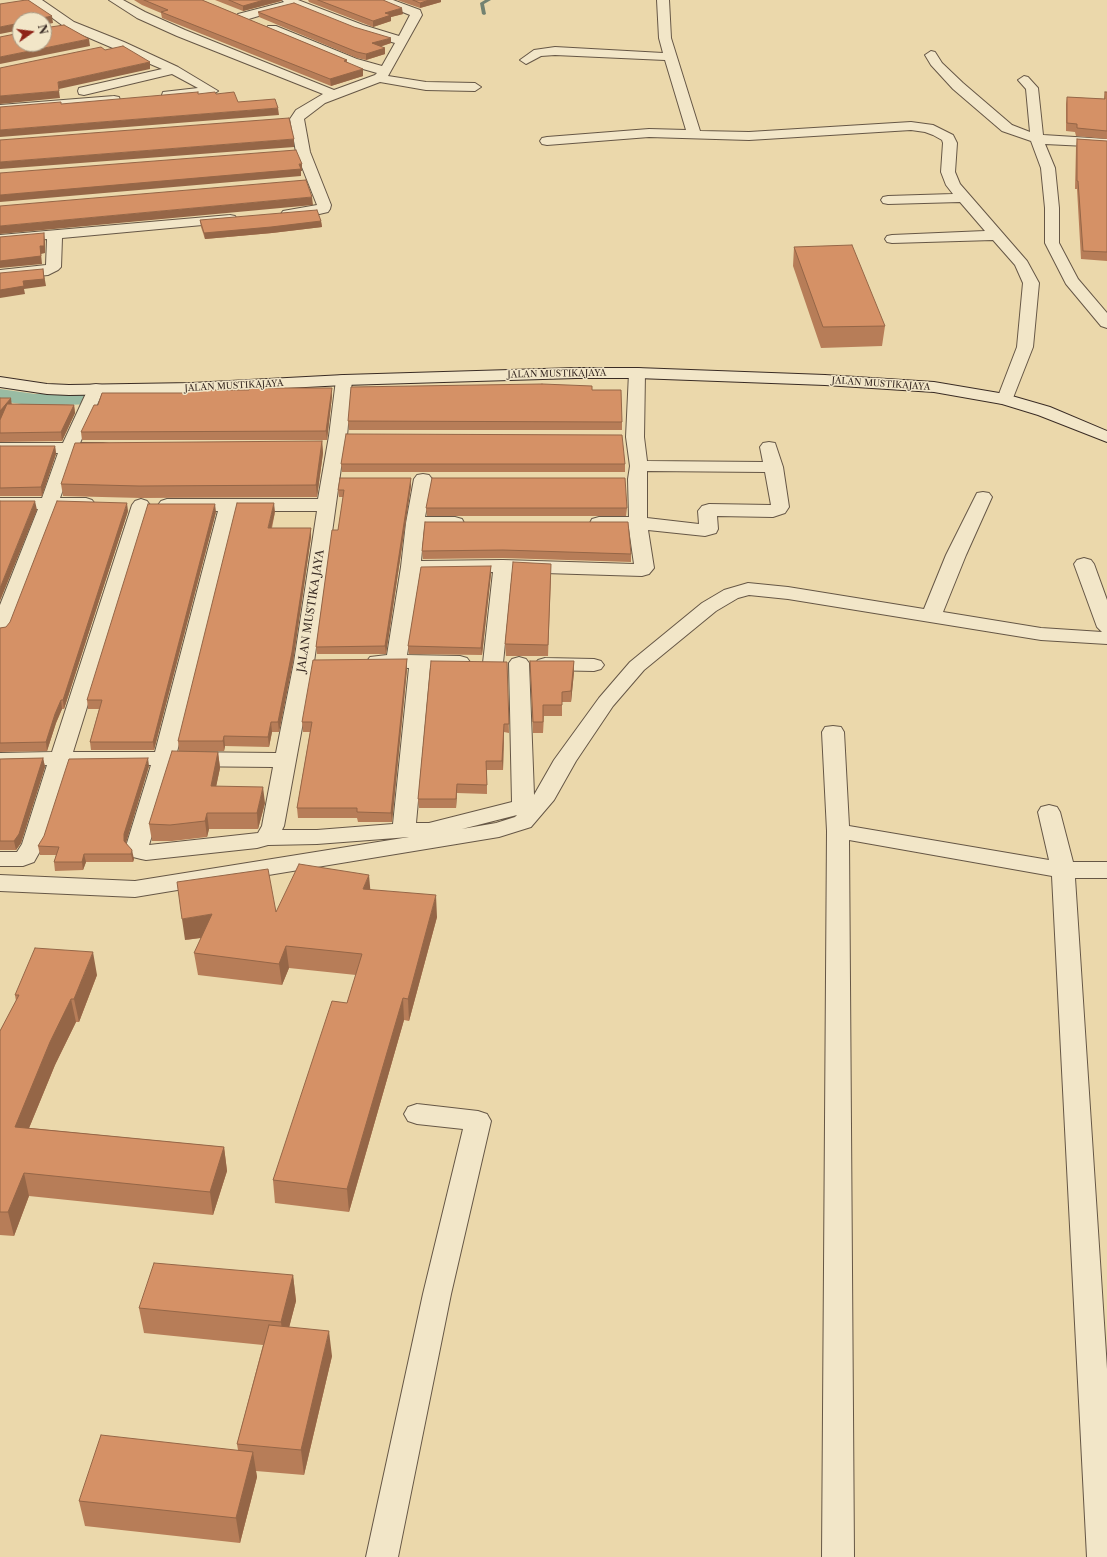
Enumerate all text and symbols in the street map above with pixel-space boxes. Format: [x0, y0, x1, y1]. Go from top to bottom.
north arrow [12, 12, 52, 52]
text: N [35, 23, 51, 36]
street label: JALAN MUSTIKAJAYA [507, 368, 607, 380]
street label: JALAN MUSTIKAJAYA [831, 375, 931, 393]
street label: JALAN MUSTIKAJAYA [184, 378, 284, 394]
street label: JALAN MUSTIKA JAYA [295, 549, 327, 673]

